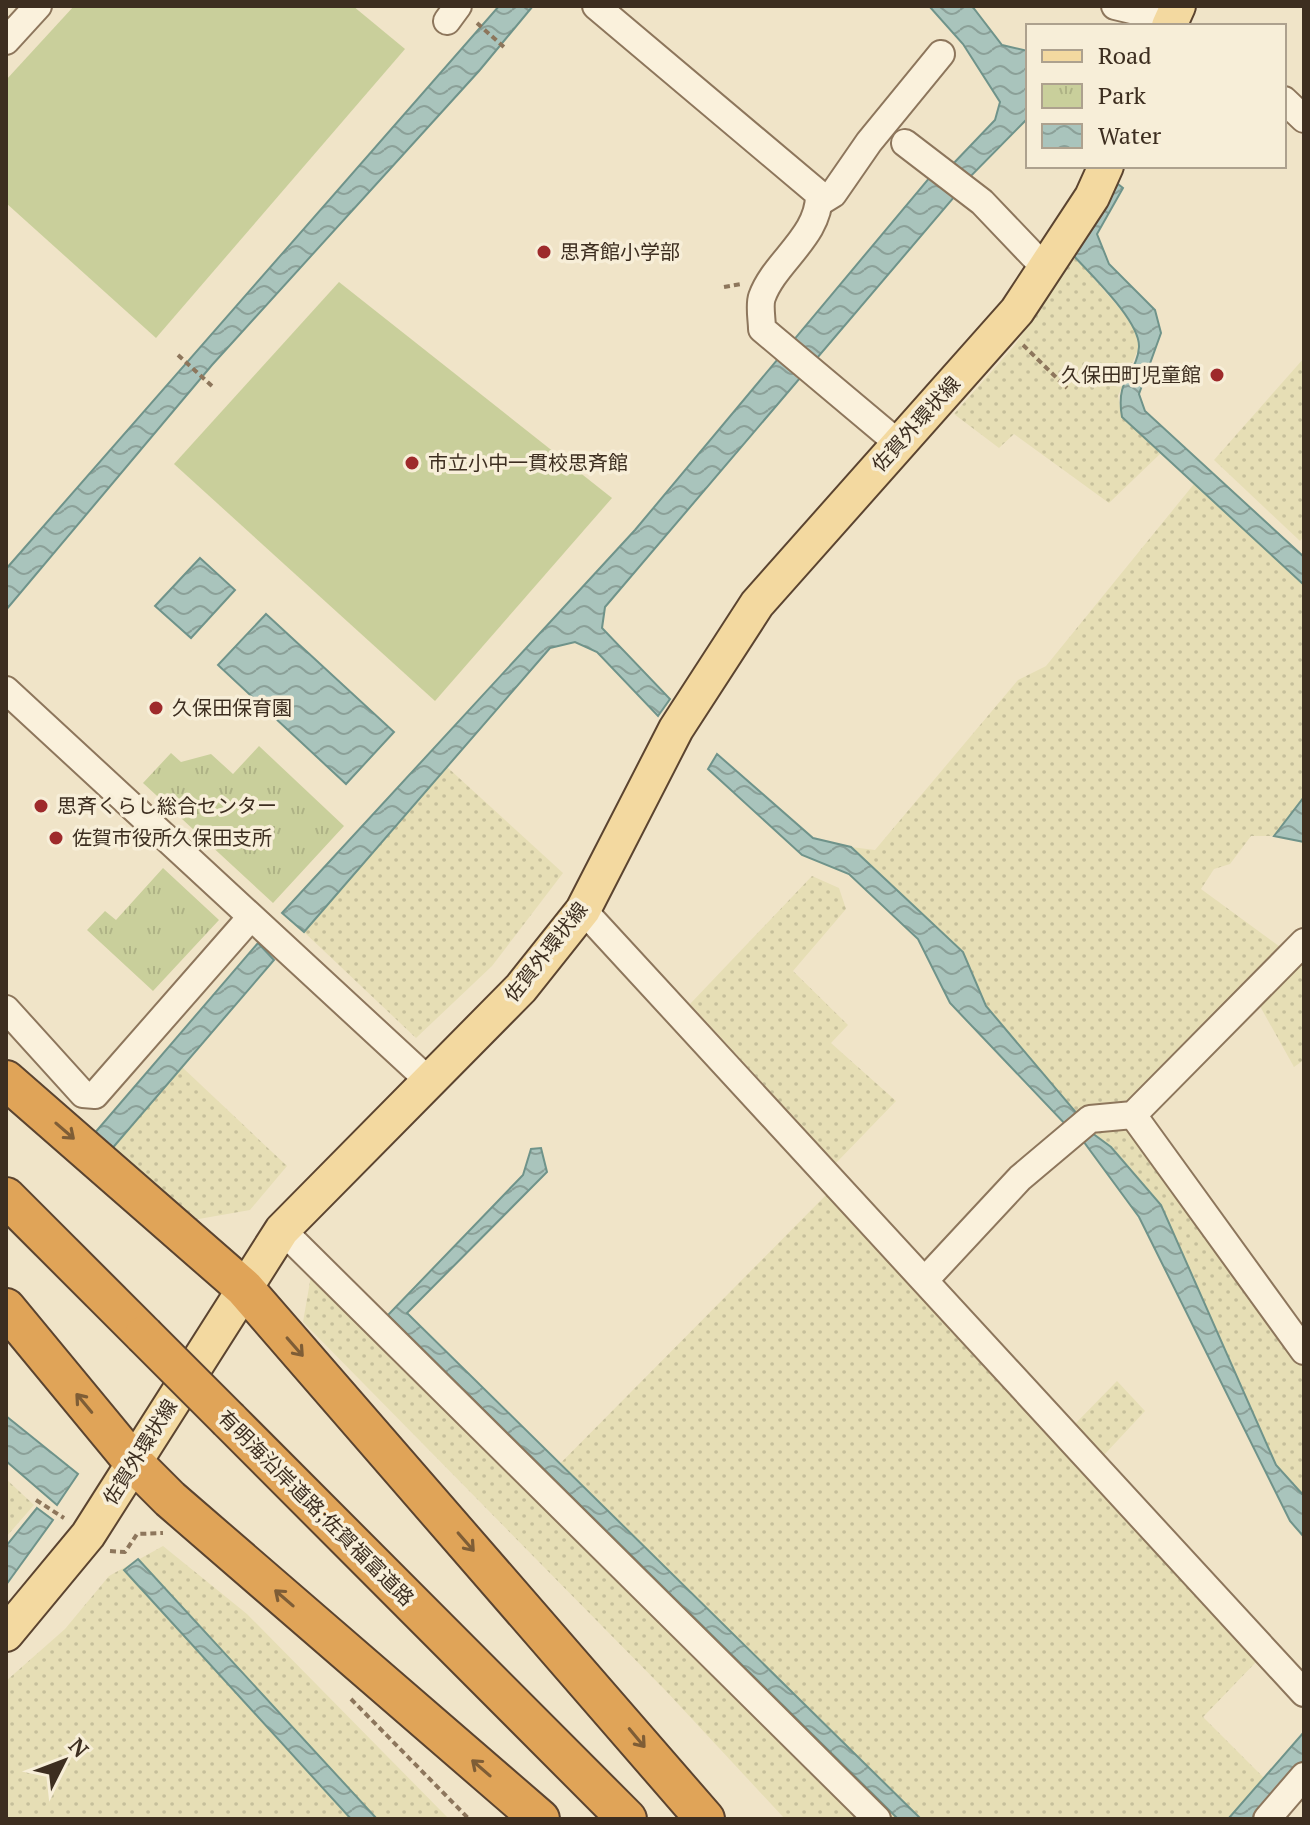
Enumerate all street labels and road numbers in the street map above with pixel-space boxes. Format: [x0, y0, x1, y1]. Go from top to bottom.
street label: 佐賀外環状線 [865, 370, 966, 477]
street label: 佐賀外環状線 [498, 896, 593, 1007]
street label: 佐賀外環状線 [96, 1394, 183, 1510]
street label: 有明海沿岸道路;佐賀福富道路 [213, 1404, 420, 1611]

